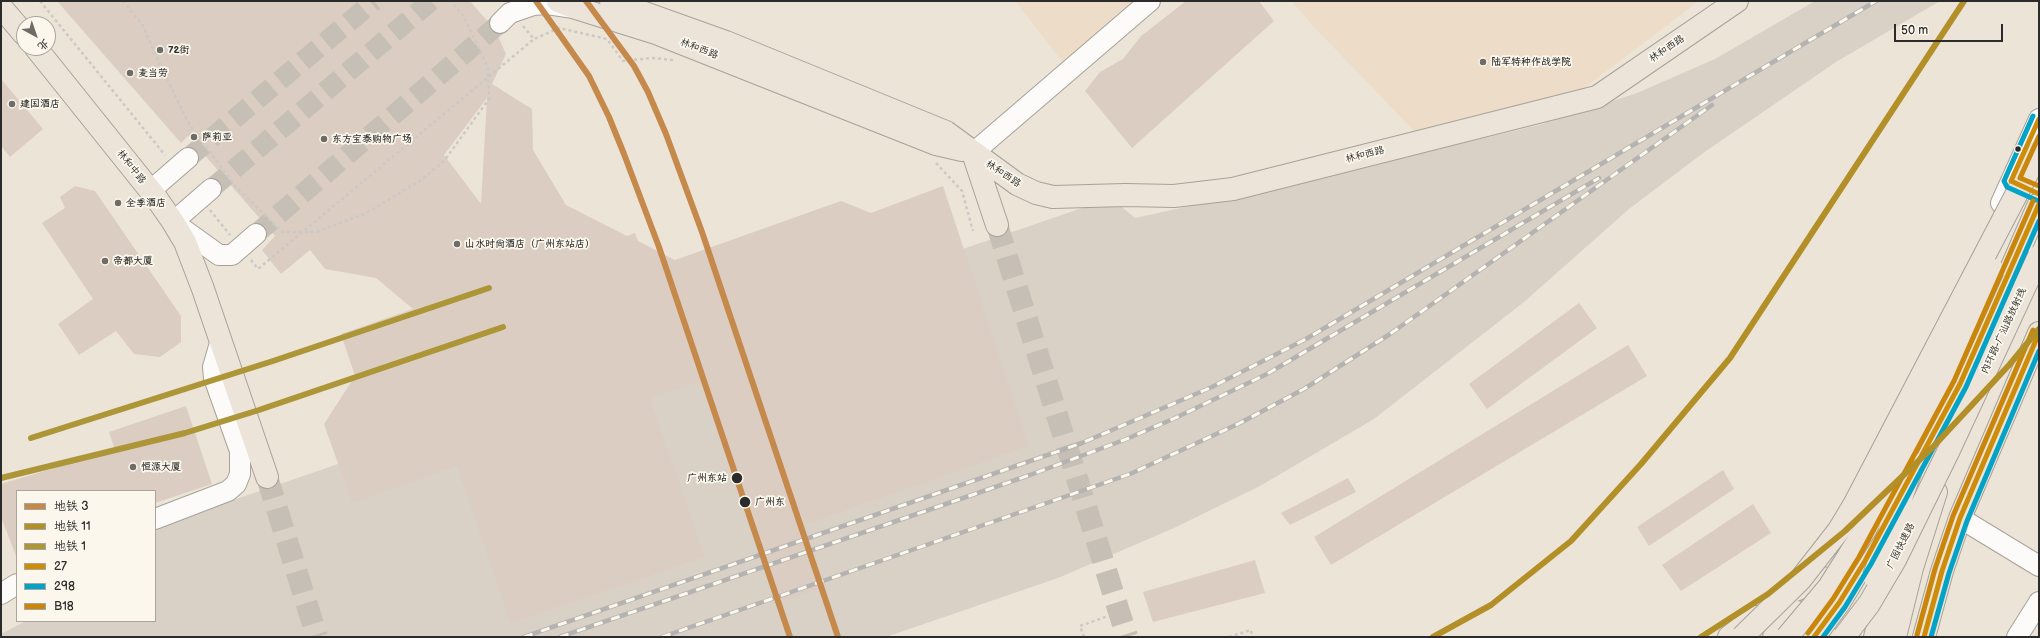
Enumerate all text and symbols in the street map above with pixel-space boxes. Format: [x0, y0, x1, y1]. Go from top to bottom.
north arrow [16, 16, 56, 56]
scale bar [1896, 16, 2005, 42]
text: 50 m [1901, 23, 1928, 38]
street label: 林和西路 [1647, 33, 1687, 65]
text: 北 [35, 36, 52, 53]
street label: 林和西路 [678, 36, 720, 62]
place label: 72街 [168, 44, 190, 56]
marker: 72街 [155, 45, 165, 55]
place label: 陆军特种作战学院 [1491, 56, 1571, 68]
marker: 陆军特种作战学院 [1478, 57, 1488, 67]
place label: 麦当劳 [138, 67, 168, 79]
marker: 麦当劳 [125, 68, 135, 78]
place label: 建国酒店 [20, 98, 60, 110]
marker: 建国酒店 [7, 99, 17, 109]
place label: 萨莉亚 [202, 131, 232, 143]
marker: 萨莉亚 [189, 132, 199, 142]
place label: 东方宝泰购物广场 [332, 133, 412, 145]
marker: 东方宝泰购物广场 [319, 134, 329, 144]
street label: 林和西路 [1344, 144, 1386, 166]
unlabelled marker [2013, 144, 2023, 154]
street label: 林和中路 [114, 148, 148, 186]
street label: 林和西路 [983, 158, 1023, 190]
place label: 全季酒店 [126, 197, 166, 209]
marker: 全季酒店 [113, 198, 123, 208]
place label: 山水时尚酒店（广州东站店） [465, 238, 595, 250]
marker: 山水时尚酒店（广州东站店） [452, 239, 462, 249]
place label: 帝都大厦 [113, 255, 153, 267]
marker: 帝都大厦 [100, 256, 110, 266]
street label: 内环路-广汕路放射线 [1979, 286, 2029, 376]
place label: 恒源大厦 [141, 461, 181, 473]
marker: 恒源大厦 [128, 462, 138, 472]
marker: 广州东站 [730, 471, 744, 485]
place label: 广州东站 [687, 472, 727, 484]
legend [16, 490, 156, 622]
marker: 广州东 [738, 495, 752, 509]
place label: 广州东 [755, 496, 785, 508]
text: 地铁 3 [54, 499, 89, 514]
text: 地铁 11 [54, 519, 91, 534]
street label: 广园快速路 [1884, 521, 1918, 571]
text: 地铁 1 [54, 539, 86, 554]
text: 27 [54, 559, 67, 574]
text: 298 [54, 579, 75, 594]
text: B18 [54, 599, 74, 614]

